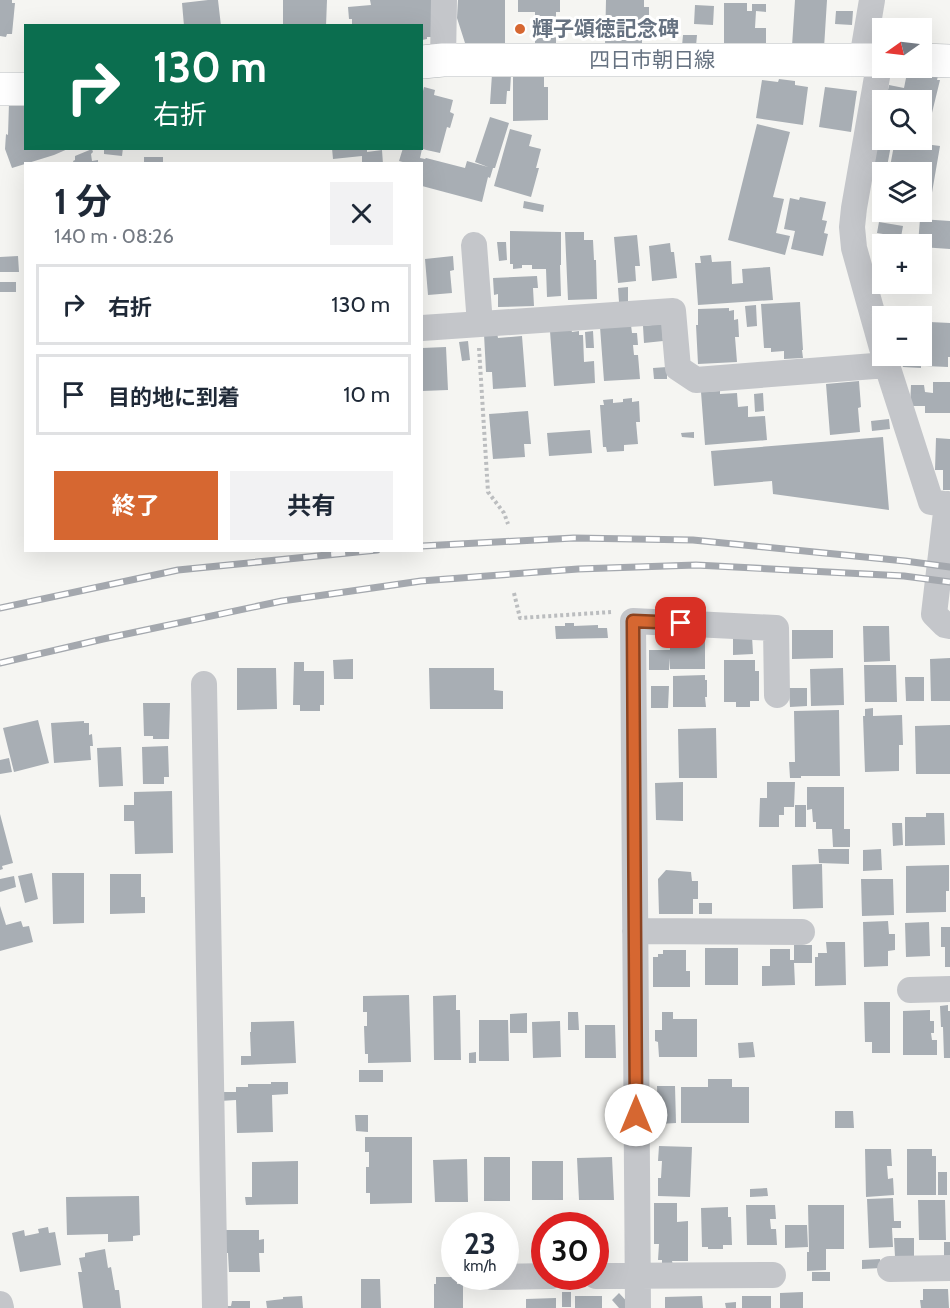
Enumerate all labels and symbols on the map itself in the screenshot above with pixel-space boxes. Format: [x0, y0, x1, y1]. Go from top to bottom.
place label: 輝子頌徳記念碑 [532, 16, 679, 41]
north arrow [872, 18, 932, 78]
marker: 輝子頌徳記念碑 [513, 22, 527, 36]
street label: 四日市朝日線 [589, 47, 715, 72]
pin [655, 597, 706, 648]
position arrow [604, 1083, 668, 1147]
speed limit sign: 30 [531, 1212, 609, 1290]

